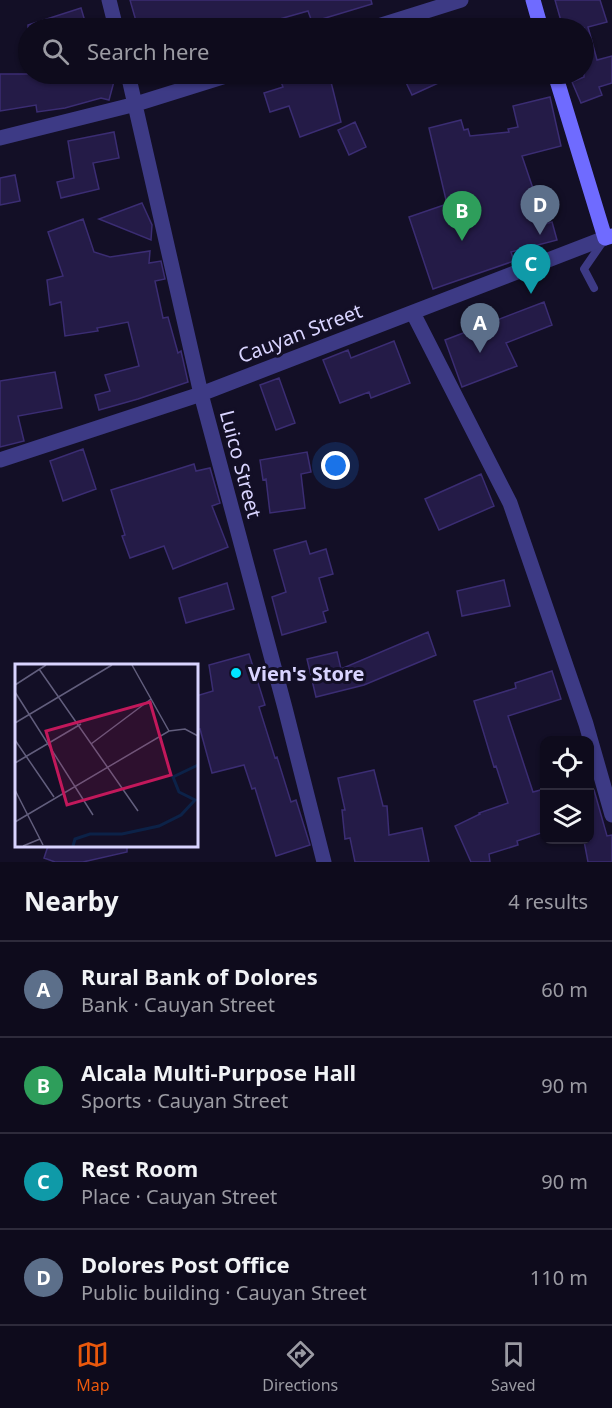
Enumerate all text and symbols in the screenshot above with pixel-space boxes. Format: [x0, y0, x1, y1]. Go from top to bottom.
search box [18, 18, 594, 84]
icon: search [39, 35, 72, 68]
text: Search here [87, 36, 209, 66]
pin: D [520, 186, 560, 235]
pin: B [442, 192, 482, 241]
pin: C [512, 244, 550, 294]
street label: Cauyan Street [234, 297, 366, 369]
pin: A [460, 304, 500, 353]
street label: Luico Street [214, 407, 268, 521]
your location [321, 451, 350, 480]
place label: Vien's Store [248, 660, 364, 687]
inset map [15, 664, 198, 847]
marker: Vien's Store [229, 666, 243, 680]
map controls [540, 736, 594, 844]
button: locate [540, 736, 594, 790]
button: layers [540, 790, 594, 844]
text: Nearby [24, 883, 119, 919]
text: 4 results [508, 888, 588, 915]
text: Rural Bank of Dolores [81, 961, 318, 991]
text: A [37, 976, 50, 1003]
text: 60 m [541, 976, 588, 1003]
text: Bank · Cauyan Street [81, 991, 275, 1018]
text: Alcala Multi-Purpose Hall [81, 1057, 356, 1087]
text: B [37, 1072, 50, 1099]
text: 90 m [541, 1072, 588, 1099]
text: Sports · Cauyan Street [81, 1087, 288, 1114]
text: Rest Room [81, 1153, 198, 1183]
text: C [37, 1168, 50, 1195]
text: 90 m [541, 1168, 588, 1195]
text: Place · Cauyan Street [81, 1183, 277, 1210]
text: Dolores Post Office [81, 1249, 290, 1279]
text: D [36, 1264, 51, 1291]
text: 110 m [530, 1264, 588, 1291]
text: Public building · Cauyan Street [81, 1279, 367, 1306]
tab: Map [76, 1338, 110, 1396]
tab: Directions [262, 1338, 338, 1396]
tab: Saved [491, 1338, 536, 1396]

